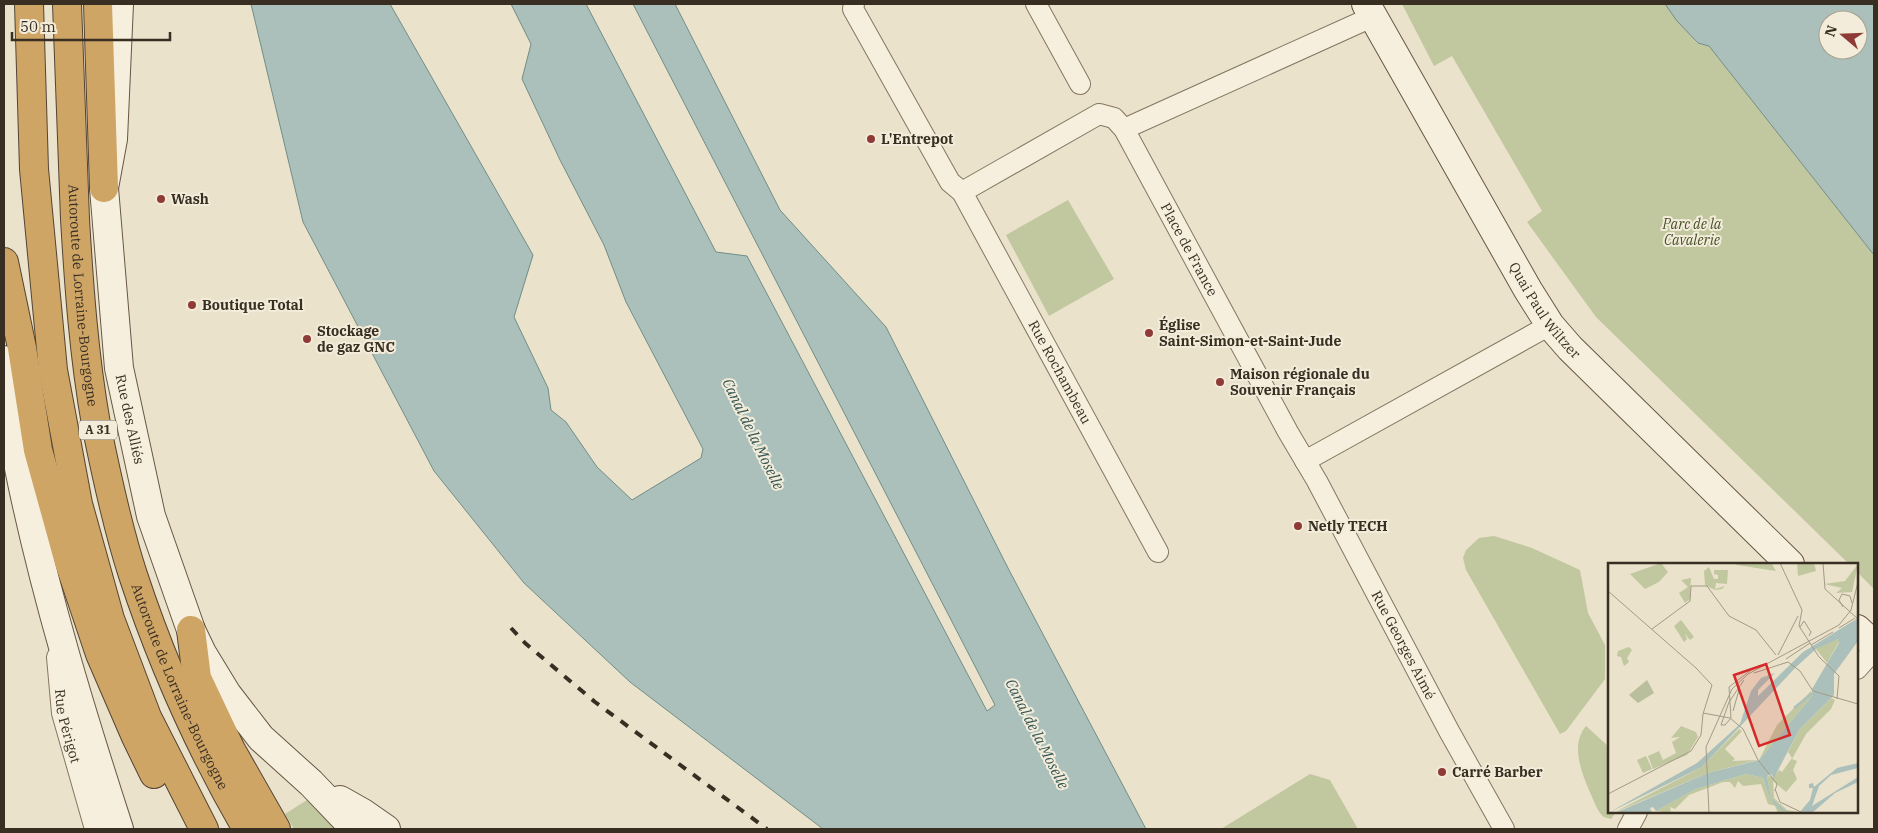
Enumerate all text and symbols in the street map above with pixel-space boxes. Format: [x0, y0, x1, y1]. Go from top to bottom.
scale bar [12, 10, 170, 42]
north arrow [1818, 10, 1868, 60]
text: 50 m [20, 17, 56, 36]
text: N [1820, 23, 1841, 39]
place label: L'Entrepot [881, 130, 953, 148]
marker: L'Entrepot [865, 133, 877, 145]
street label: Autoroute de Lorraine-Bourgogne [65, 184, 102, 408]
place label: Wash [171, 190, 209, 208]
marker: Wash [155, 193, 167, 205]
street label: Place de France [1157, 200, 1222, 299]
park label: Parc de la Cavalerie [1662, 215, 1722, 249]
street label: Quai Paul Wiltzer [1505, 259, 1585, 363]
place label: Boutique Total [202, 296, 304, 314]
marker: Boutique Total [186, 299, 198, 311]
place label: Église Saint-Simon-et-Saint-Jude [1159, 315, 1341, 350]
street label: Rue Rochambeau [1024, 317, 1096, 427]
place label: Stockage de gaz GNC [317, 322, 395, 356]
marker: Église Saint-Simon-et-Saint-Jude [1143, 327, 1155, 339]
marker: Stockage de gaz GNC [301, 333, 313, 345]
place label: Maison régionale du Souvenir Français [1230, 365, 1370, 399]
street label: Rue des Alliés [112, 373, 149, 466]
water label: Canal de la Moselle [718, 375, 789, 493]
marker: Maison régionale du Souvenir Français [1214, 376, 1226, 388]
road number: A 31 [79, 420, 117, 440]
place label: Netly TECH [1308, 517, 1388, 535]
marker: Netly TECH [1292, 520, 1304, 532]
inset map [1608, 563, 1858, 813]
street label: Autoroute de Lorraine-Bourgogne [127, 581, 232, 793]
street label: Rue Georges Aimé [1368, 588, 1440, 703]
water label: Canal de la Moselle [1001, 675, 1074, 792]
street label: Rue Périgot [51, 688, 85, 765]
place label: Carré Barber [1452, 763, 1543, 781]
marker: Carré Barber [1436, 766, 1448, 778]

